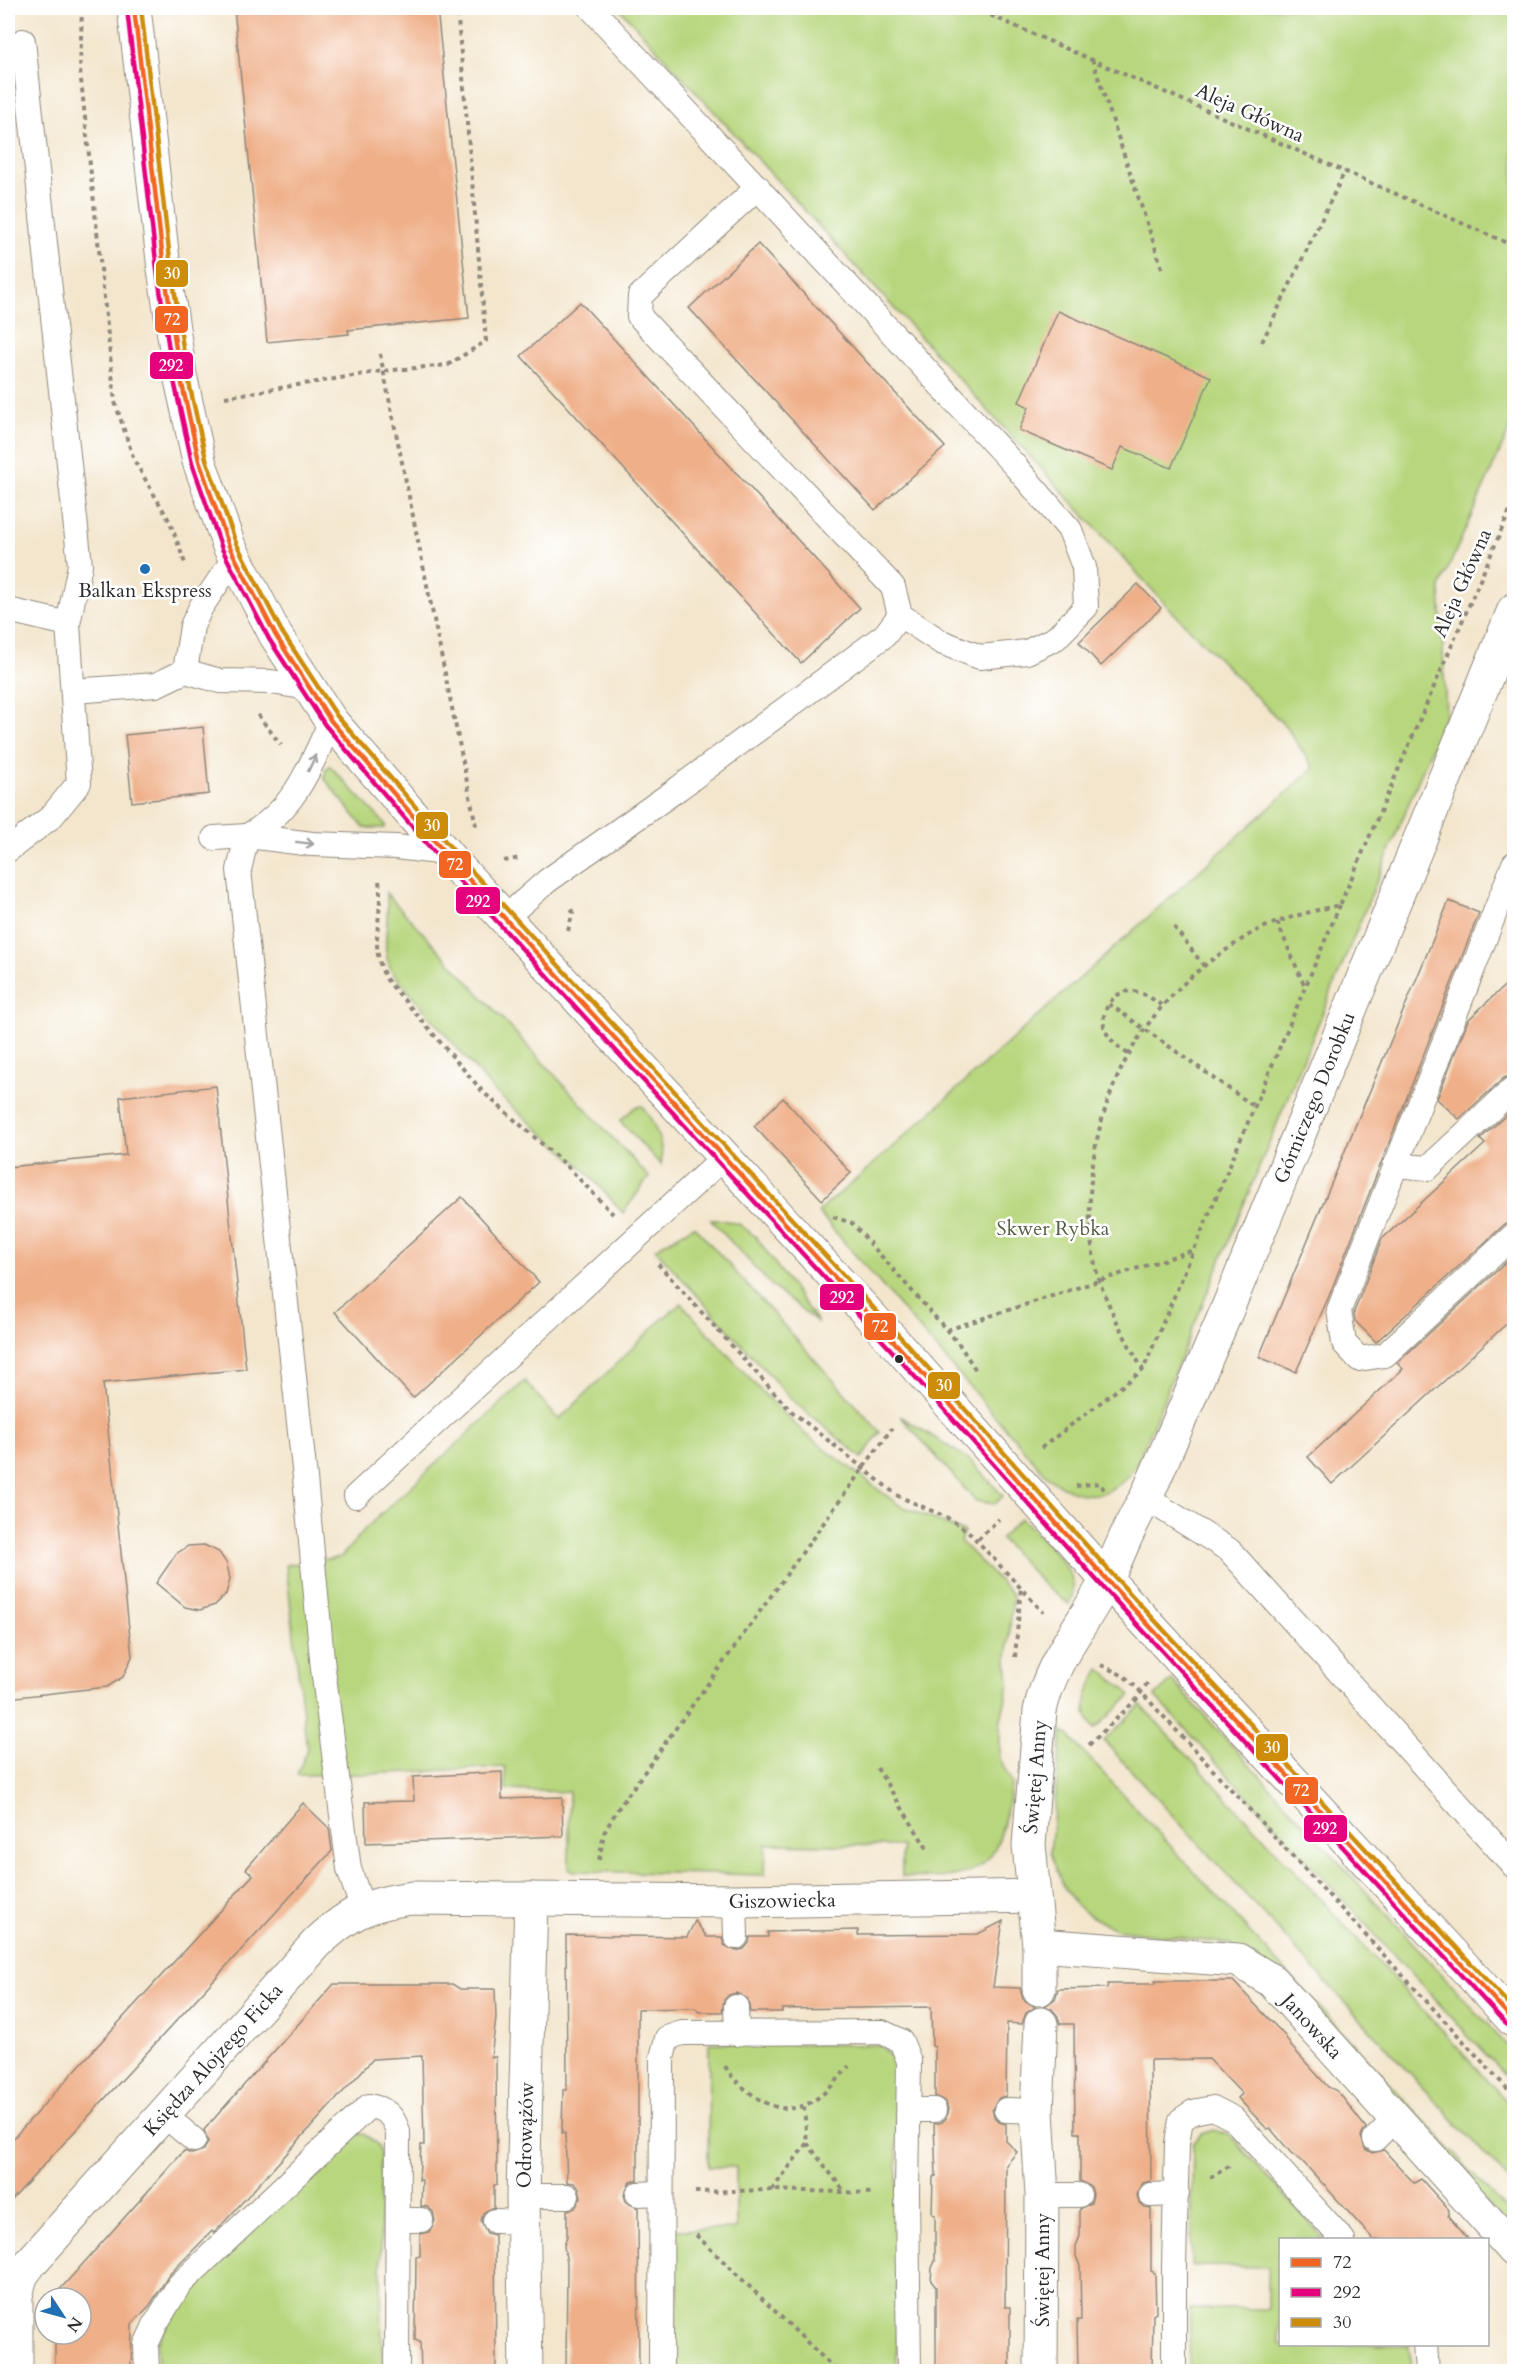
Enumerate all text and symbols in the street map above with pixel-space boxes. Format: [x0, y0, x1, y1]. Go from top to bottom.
street label: Aleja Główna [1191, 77, 1309, 149]
line badge: 30 [155, 259, 189, 288]
text: 30 [164, 263, 180, 285]
line badge: 72 [154, 305, 189, 334]
text: 72 [164, 309, 180, 331]
line badge: 292 [149, 351, 194, 380]
text: 292 [159, 355, 183, 377]
street label: Aleja Główna [1426, 524, 1498, 642]
marker: Balkan Ekspress [138, 562, 152, 576]
place label: Balkan Ekspress [78, 577, 212, 604]
one-way arrow [306, 754, 318, 772]
line badge: 30 [415, 811, 449, 840]
text: 30 [424, 815, 440, 837]
one-way arrow [294, 838, 314, 849]
line badge: 72 [438, 850, 472, 879]
text: 72 [447, 854, 463, 876]
line badge: 292 [455, 886, 501, 915]
text: 292 [466, 891, 490, 913]
street label: Górniczego Dorobku [1267, 1008, 1361, 1187]
park label: Skwer Rybka [996, 1215, 1110, 1242]
line badge: 292 [819, 1283, 865, 1311]
text: 292 [830, 1287, 854, 1309]
line badge: 72 [863, 1312, 897, 1341]
text: 72 [872, 1316, 888, 1338]
unlabelled marker [893, 1353, 905, 1365]
line badge: 30 [927, 1371, 961, 1400]
text: 30 [936, 1375, 952, 1397]
street label: Świętej Anny [1016, 1718, 1053, 1835]
line badge: 30 [1255, 1733, 1289, 1762]
text: 30 [1264, 1737, 1280, 1759]
line badge: 72 [1284, 1776, 1319, 1805]
text: 72 [1293, 1780, 1309, 1802]
line badge: 292 [1303, 1814, 1348, 1843]
text: 292 [1313, 1818, 1337, 1840]
street label: Giszowiecka [728, 1886, 836, 1915]
street label: Księdza Alojzego Ficka [137, 1977, 289, 2142]
street label: Janowska [1274, 1985, 1349, 2065]
street label: Odrowążów [510, 2081, 540, 2189]
street label: Świętej Anny [1029, 2212, 1056, 2327]
legend [1279, 2238, 1489, 2346]
text: 72 [1333, 2250, 1351, 2275]
text: 292 [1333, 2280, 1361, 2305]
north arrow [33, 2286, 93, 2346]
text: 30 [1333, 2310, 1351, 2335]
text: N [61, 2312, 87, 2336]

